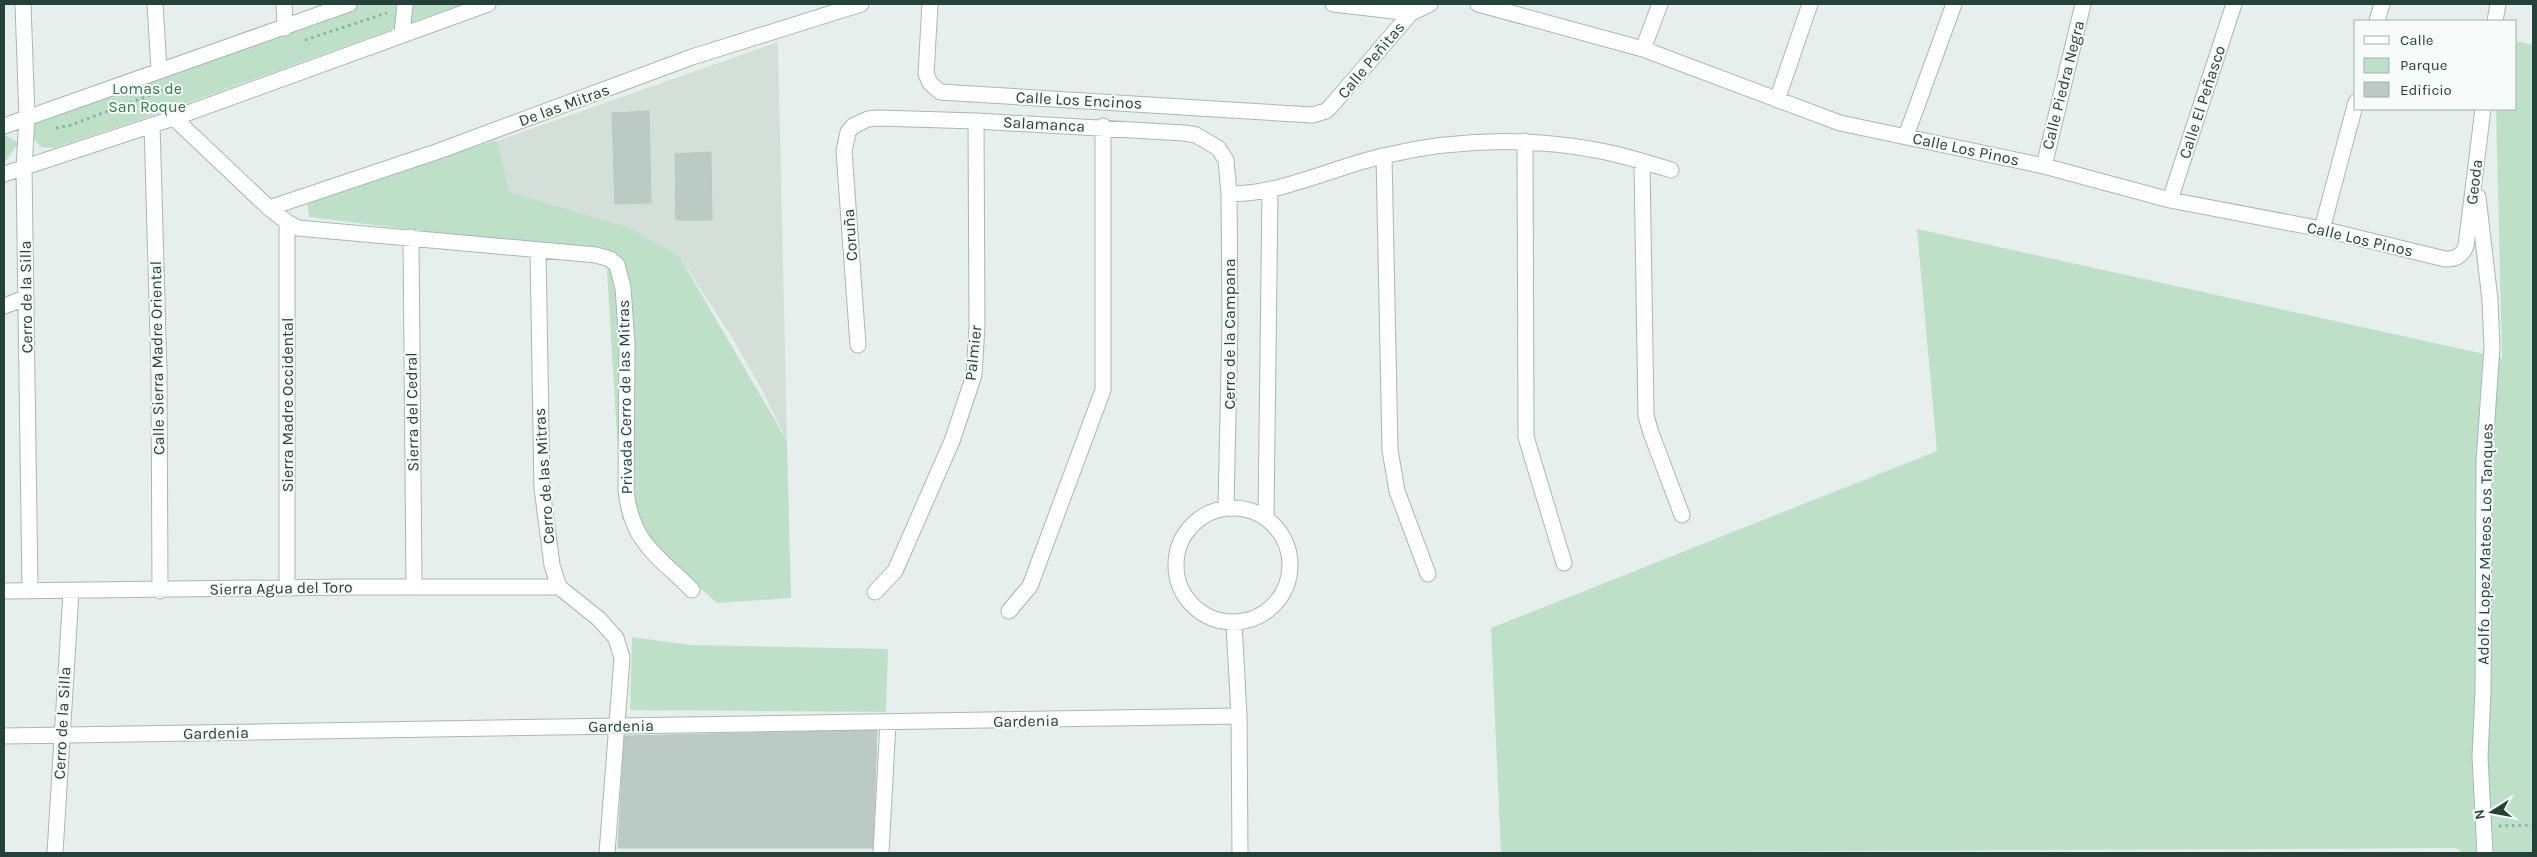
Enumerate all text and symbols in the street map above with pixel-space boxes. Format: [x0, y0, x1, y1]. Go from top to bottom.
street label: Calle Peñitas [1333, 18, 1409, 102]
street label: Calle Piedra Negra [2038, 19, 2088, 151]
legend [2354, 20, 2517, 110]
text: Calle [2400, 31, 2434, 49]
street label: Calle El Peñasco [2175, 43, 2229, 161]
text: Parque [2400, 56, 2448, 74]
park label: Lomas de San Roque [108, 79, 186, 116]
street label: De las Mitras [516, 80, 612, 130]
text: Edificio [2400, 81, 2452, 99]
street label: Calle Los Encinos [1015, 87, 1143, 113]
street label: Salamanca [1002, 112, 1086, 136]
street label: Calle Los Pinos [1911, 128, 2021, 170]
street label: Geoda [2462, 158, 2486, 206]
street label: Coruña [839, 208, 861, 262]
street label: Calle Los Pinos [2305, 218, 2415, 260]
street label: Cerro de la Silla [16, 240, 36, 354]
street label: Cerro de la Campana [1220, 259, 1239, 409]
street label: Calle Sierra Madre Oriental [146, 261, 168, 455]
street label: Privada Cerro de las Mitras [614, 299, 636, 495]
street label: Sierra Madre Occidental [278, 318, 297, 492]
street label: Palmier [961, 324, 985, 382]
street label: Sierra del Cedral [401, 352, 423, 472]
street label: Cerro de las Mitras [530, 407, 558, 545]
street label: Adolfo Lopez Mateos Los Tanques [2473, 423, 2497, 665]
street label: Sierra Agua del Toro [209, 577, 353, 599]
street label: Cerro de la Silla [50, 666, 74, 780]
street label: Gardenia [993, 711, 1059, 731]
street label: Gardenia [588, 716, 654, 736]
street label: Gardenia [183, 723, 249, 743]
north arrow [2467, 787, 2517, 837]
text: N [2470, 808, 2489, 821]

